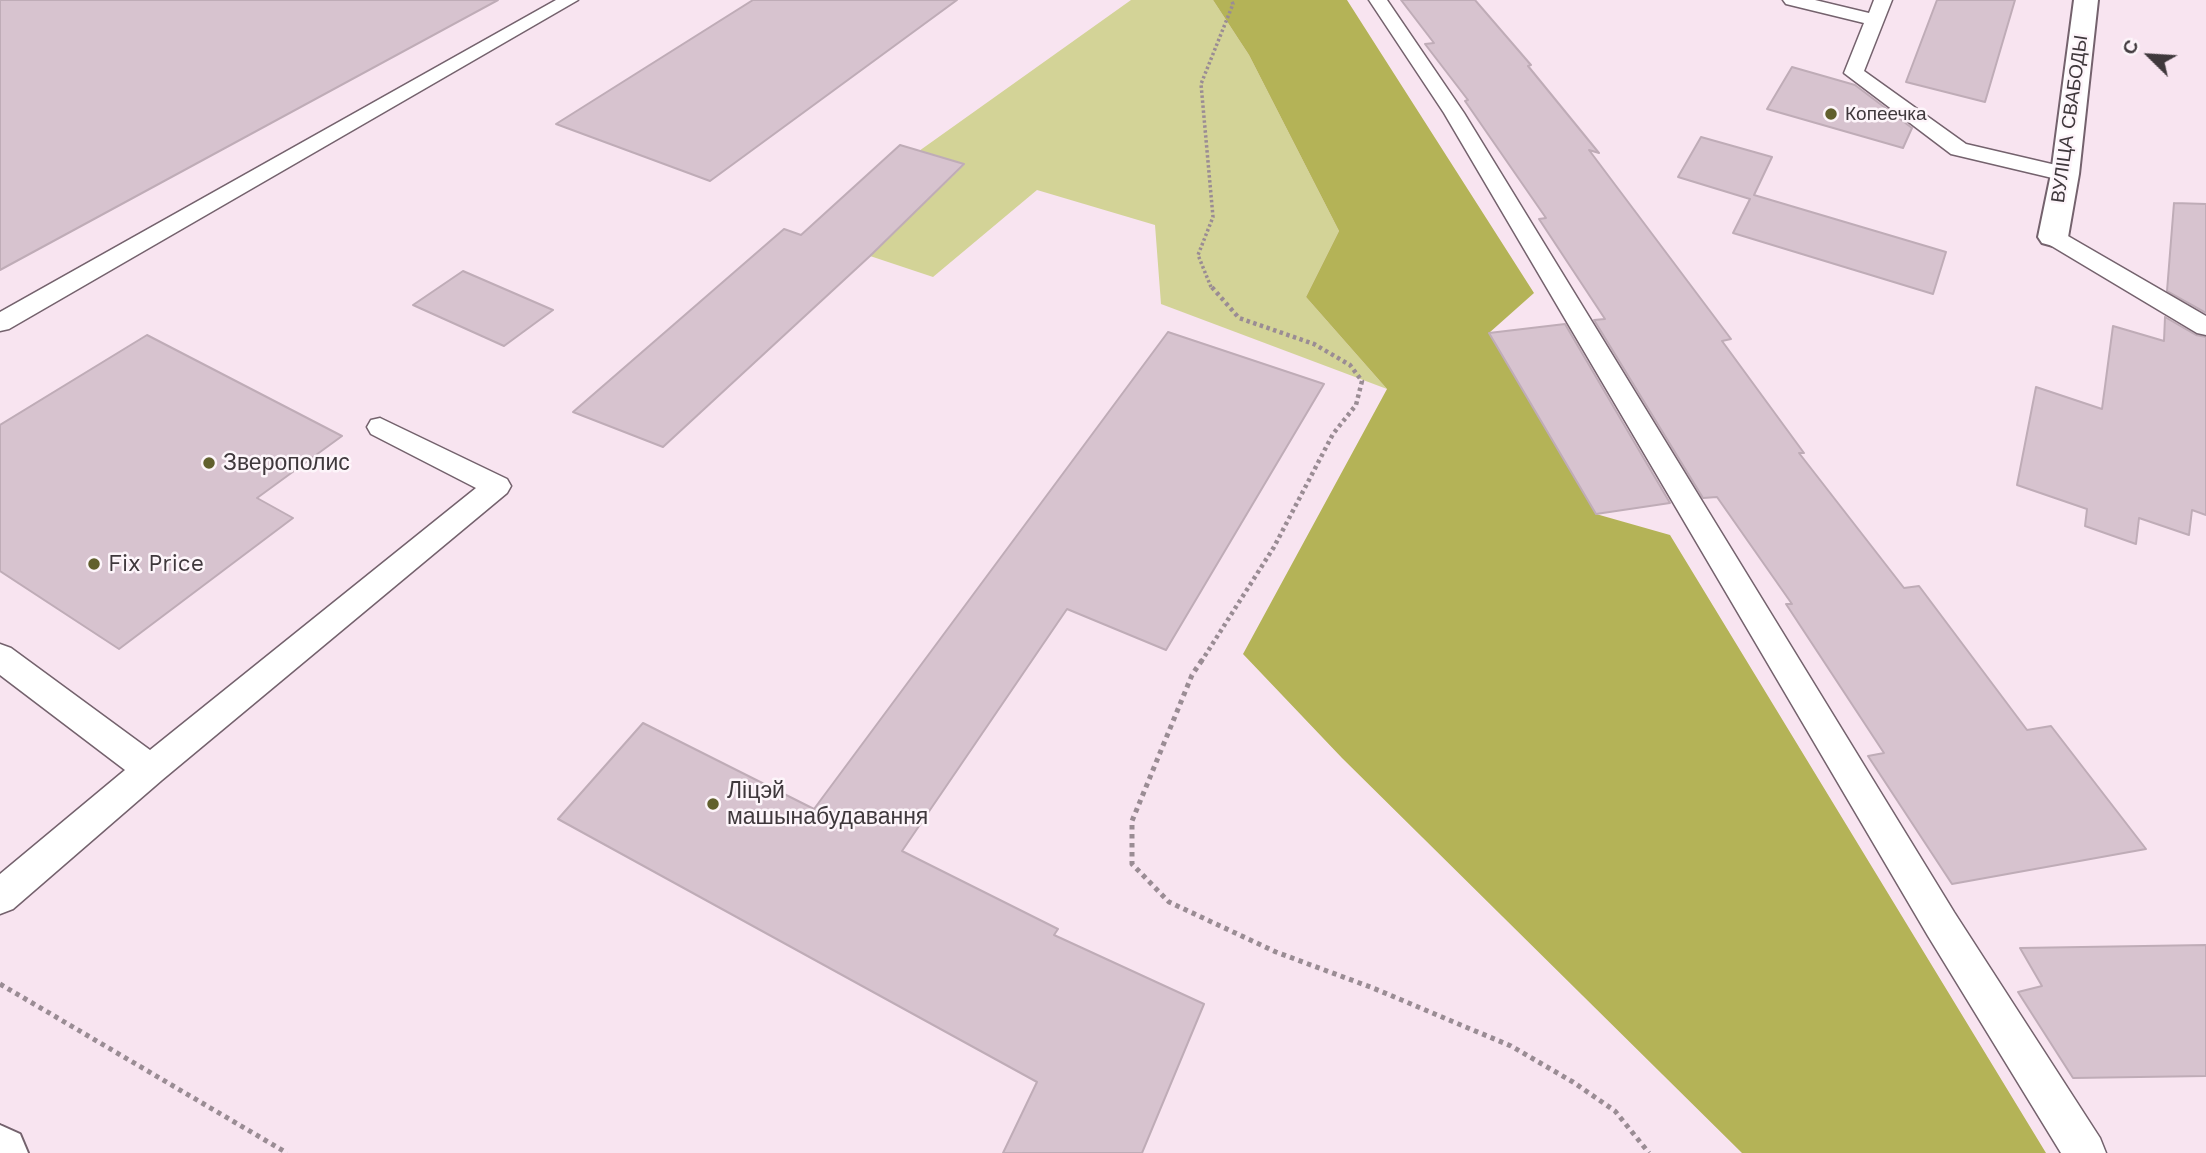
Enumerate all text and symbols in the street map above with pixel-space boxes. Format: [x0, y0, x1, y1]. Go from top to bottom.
north arrow [2115, 21, 2185, 91]
street label: ВУЛІЦА СВАБОДЫ [2047, 34, 2093, 204]
text: С [2117, 36, 2144, 58]
place label: Копеечка [1845, 103, 1927, 125]
marker: Копеечка [1823, 106, 1839, 122]
place label: Зверополис [223, 449, 350, 477]
marker: Зверополис [201, 455, 217, 471]
place label: Fix Price [108, 550, 204, 578]
marker: Fix Price [86, 556, 102, 572]
place label: Ліцэй машынабудавання [727, 777, 928, 831]
marker: Ліцэй машынабудавання [705, 796, 721, 812]

